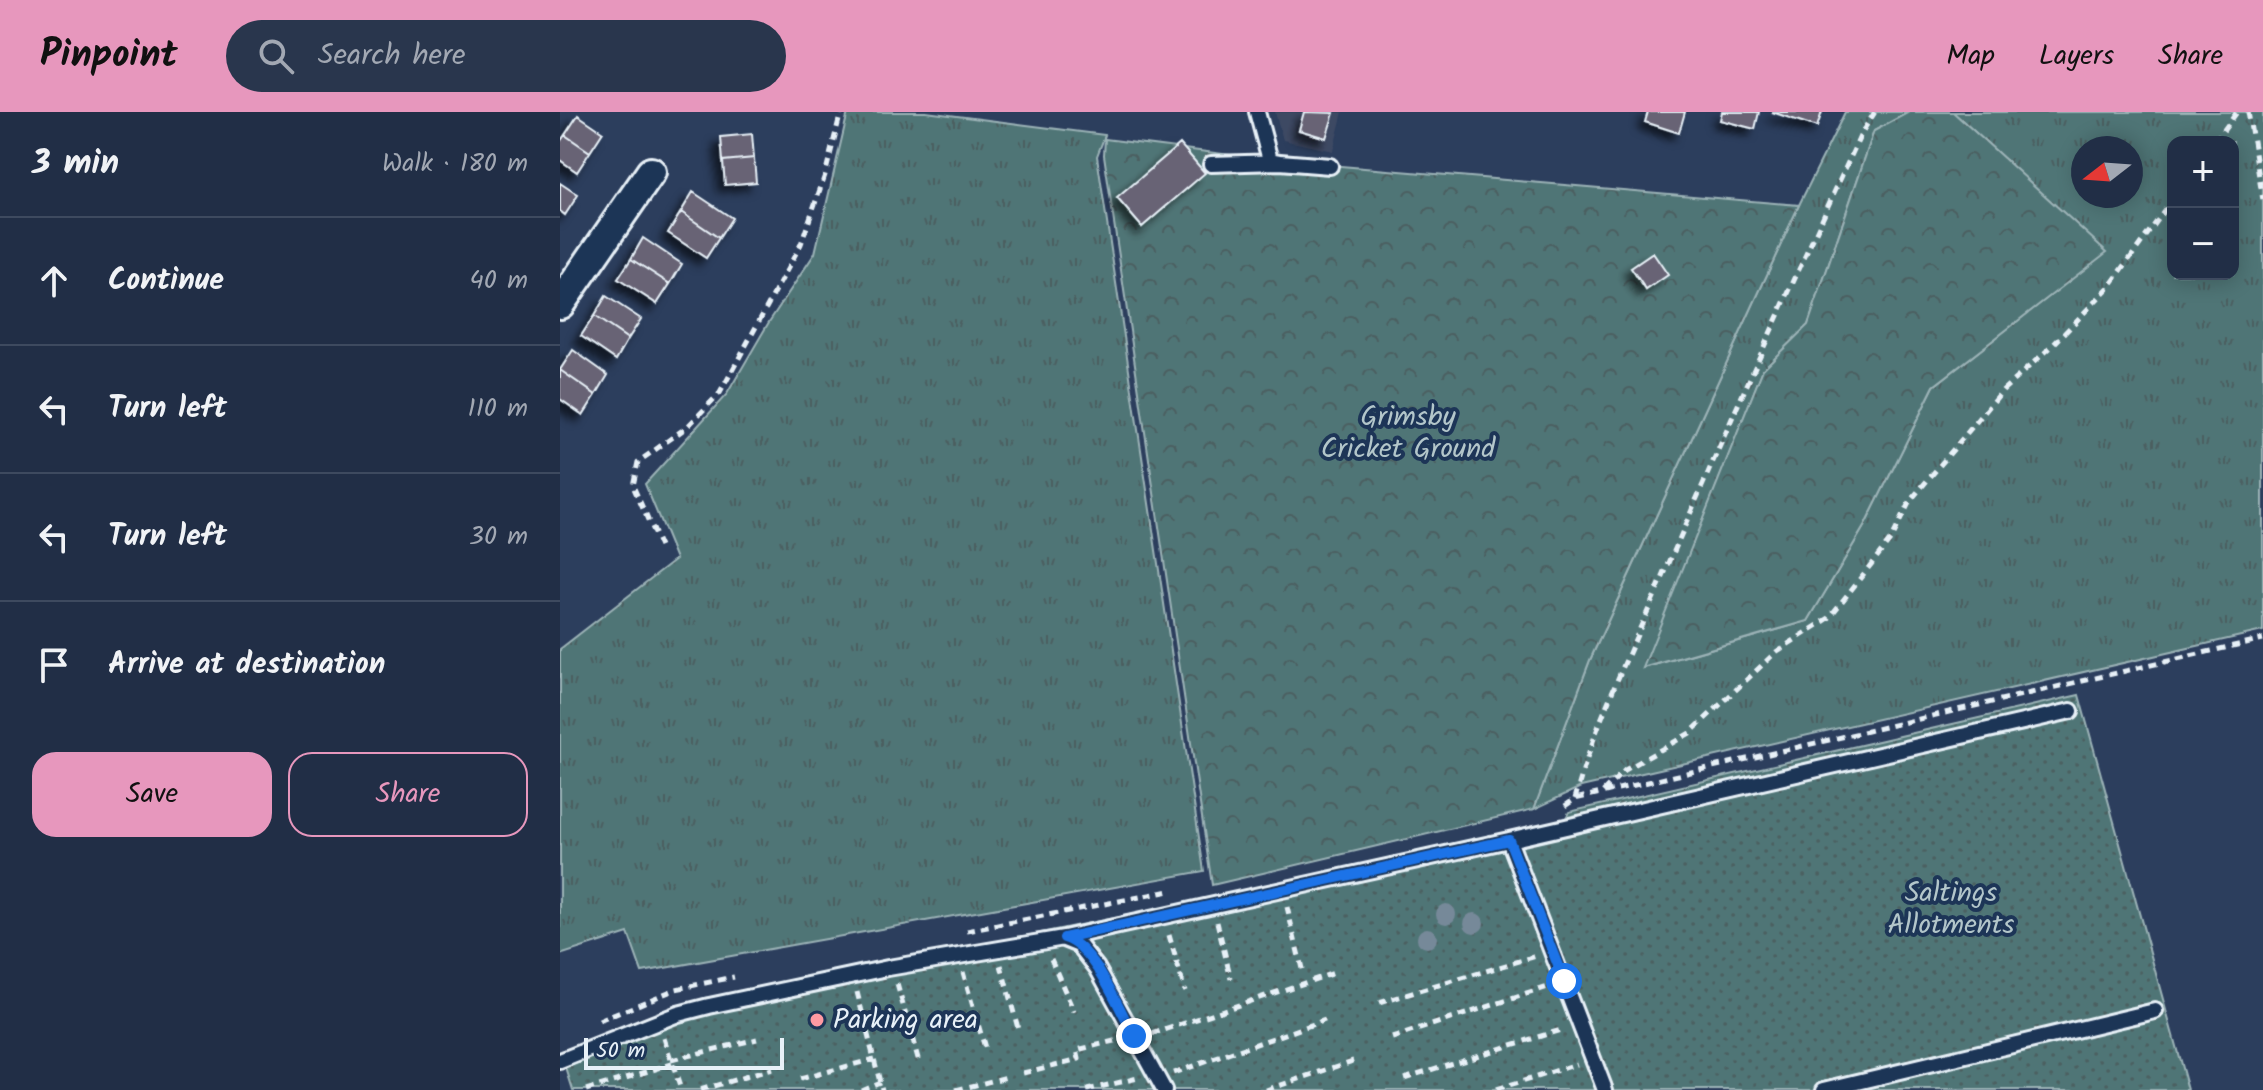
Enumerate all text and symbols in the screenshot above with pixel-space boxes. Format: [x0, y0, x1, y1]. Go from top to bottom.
search box [226, 20, 786, 92]
text: Pinpoint [40, 26, 178, 86]
text: Search here [318, 32, 466, 80]
icon: search [254, 34, 298, 78]
text: Map [1946, 34, 1995, 79]
text: Layers [2039, 34, 2114, 79]
text: Share [2158, 34, 2223, 79]
north arrow [2071, 136, 2143, 208]
map controls [2167, 136, 2239, 280]
button: + [2167, 136, 2239, 208]
text: 3 min [32, 137, 119, 191]
text: Walk · 180 m [382, 143, 528, 185]
button: − [2167, 208, 2239, 280]
text: Continue [108, 257, 224, 305]
icon: ahead [32, 259, 76, 303]
text: 40 m [470, 260, 528, 302]
text: Turn left [108, 385, 227, 433]
icon: left [32, 387, 76, 431]
text: 110 m [468, 388, 528, 430]
park label: Grimsby Cricket Ground [1321, 395, 1496, 472]
text: Turn left [108, 513, 227, 561]
icon: left [32, 515, 76, 559]
text: 30 m [469, 516, 528, 558]
text: Arrive at destination [108, 641, 385, 689]
icon: arrive [32, 643, 76, 687]
button: Save [32, 752, 272, 837]
button: Share [288, 752, 528, 837]
park label: Saltings Allotments [1888, 871, 2014, 948]
route start [1546, 963, 1582, 999]
place label: Parking area [833, 998, 978, 1043]
marker: Parking area [808, 1011, 826, 1029]
route end [1116, 1018, 1152, 1054]
scale bar [584, 1034, 784, 1070]
text: 50 m [596, 1034, 645, 1069]

